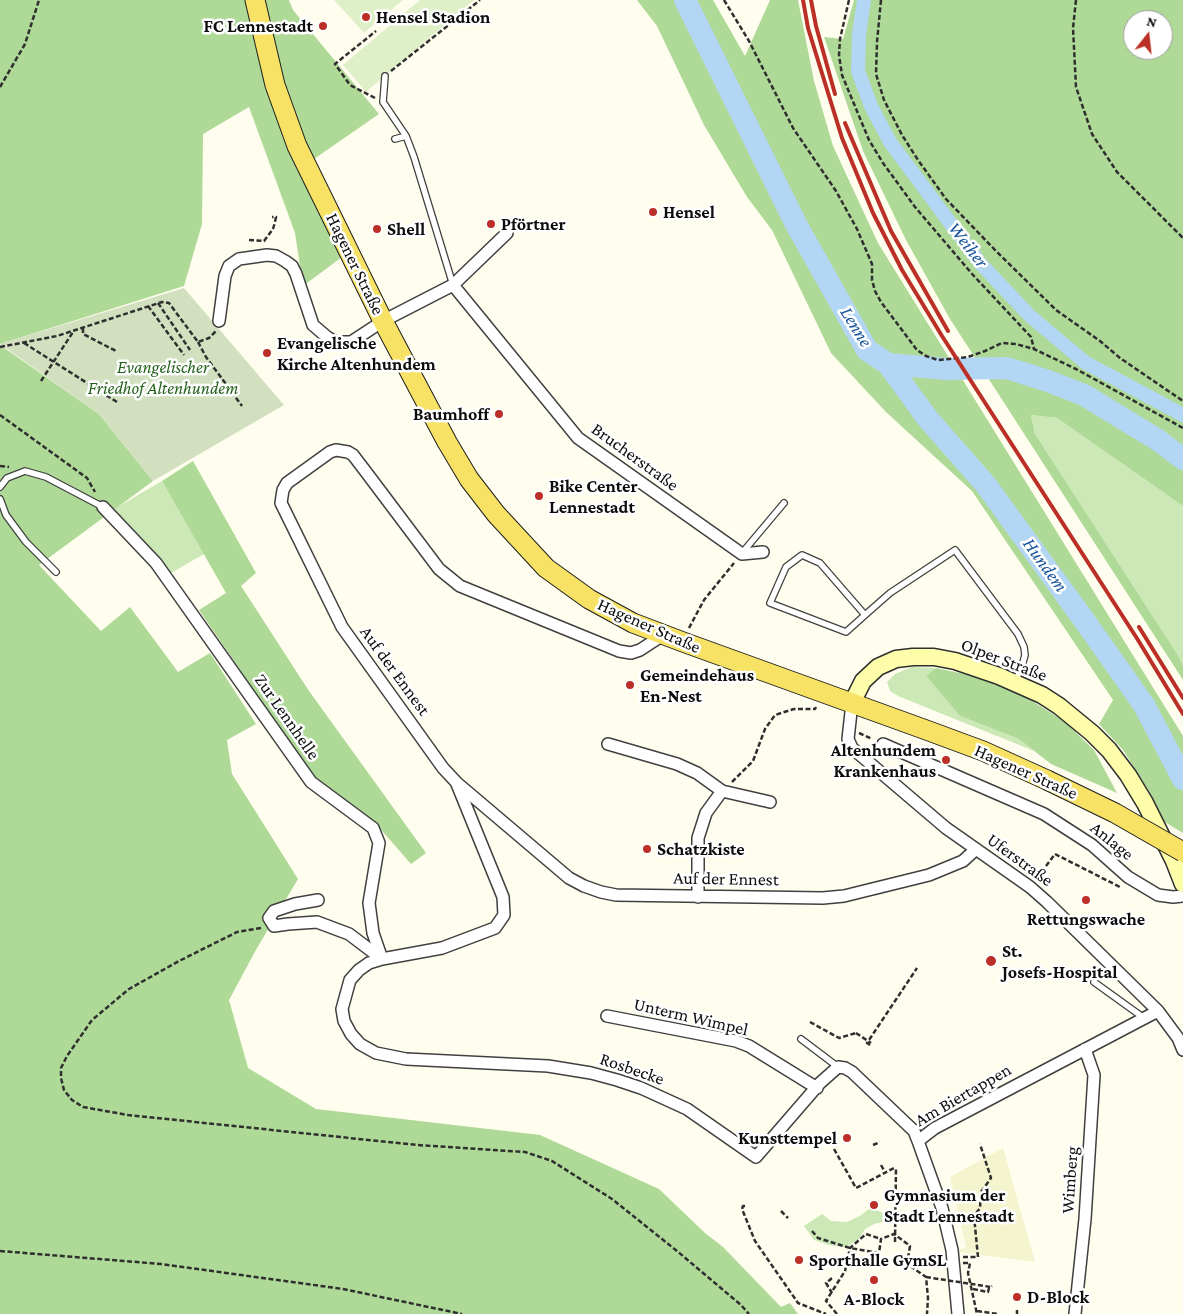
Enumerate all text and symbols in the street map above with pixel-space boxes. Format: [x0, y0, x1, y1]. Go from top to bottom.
place label: Hensel Stadion [376, 6, 490, 28]
north arrow [1123, 10, 1173, 60]
marker: Hensel Stadion [360, 11, 372, 23]
text: N [1145, 13, 1159, 31]
place label: FC Lennestadt [203, 15, 313, 37]
marker: FC Lennestadt [317, 20, 329, 32]
place label: Hensel [663, 201, 715, 223]
marker: Hensel [647, 206, 659, 218]
street label: Hagener Straße [321, 210, 389, 318]
place label: Pförtner [501, 213, 566, 235]
place label: Shell [387, 218, 425, 240]
marker: Pförtner [485, 218, 497, 230]
water label: Weiher [943, 218, 993, 272]
marker: Shell [371, 223, 383, 235]
water label: Lenne [835, 303, 877, 351]
place label: Evangelische Kirche Altenhundem [277, 332, 436, 374]
marker: Evangelische Kirche Altenhundem [261, 347, 273, 359]
park label: Evangelischer Friedhof Altenhundem [88, 356, 238, 398]
place label: Baumhoff [413, 403, 489, 425]
marker: Baumhoff [493, 408, 505, 420]
street label: Brucherstraße [587, 418, 683, 496]
place label: Bike Center Lennestadt [549, 475, 638, 518]
marker: Bike Center Lennestadt [533, 490, 545, 502]
water label: Hundem [1018, 533, 1072, 597]
street label: Hagener Straße [594, 594, 704, 658]
street label: Auf der Ennest [355, 622, 435, 720]
street label: Olper Straße [958, 634, 1050, 686]
place label: Gemeindehaus En-Nest [640, 664, 754, 706]
street label: Zur Lennhelle [250, 670, 324, 764]
marker: Gemeindehaus En-Nest [624, 679, 636, 691]
place label: Altenhundem Krankenhaus [831, 739, 936, 782]
street label: Hagener Straße [971, 740, 1081, 804]
marker: Altenhundem Krankenhaus [940, 754, 952, 766]
street label: Anlage [1086, 817, 1138, 865]
street label: Uferstraße [983, 829, 1057, 891]
place label: Schatzkiste [657, 838, 745, 860]
marker: Schatzkiste [641, 843, 653, 855]
street label: Auf der Ennest [673, 867, 779, 891]
marker: Rettungswache [1080, 894, 1092, 906]
place label: Rettungswache [1027, 908, 1145, 930]
place label: St. Josefs-Hospital [1002, 940, 1117, 982]
marker: St. Josefs-Hospital [984, 954, 998, 968]
street label: Unterm Wimpel [632, 993, 750, 1041]
street label: Rosbecke [597, 1048, 667, 1090]
street label: Am Biertappen [911, 1059, 1015, 1131]
place label: Kunsttempel [738, 1127, 837, 1149]
marker: Kunsttempel [841, 1132, 853, 1144]
street label: Wimberg [1057, 1146, 1083, 1214]
place label: Gymnasium der Stadt Lennestadt [884, 1184, 1014, 1226]
marker: Gymnasium der Stadt Lennestadt [868, 1199, 880, 1211]
place label: Sporthalle GymSL [809, 1249, 946, 1271]
marker: Sporthalle GymSL [793, 1254, 805, 1266]
marker: A-Block [868, 1274, 880, 1286]
place label: D-Block [1027, 1286, 1089, 1308]
place label: A-Block [844, 1288, 904, 1310]
marker: D-Block [1011, 1291, 1023, 1303]

